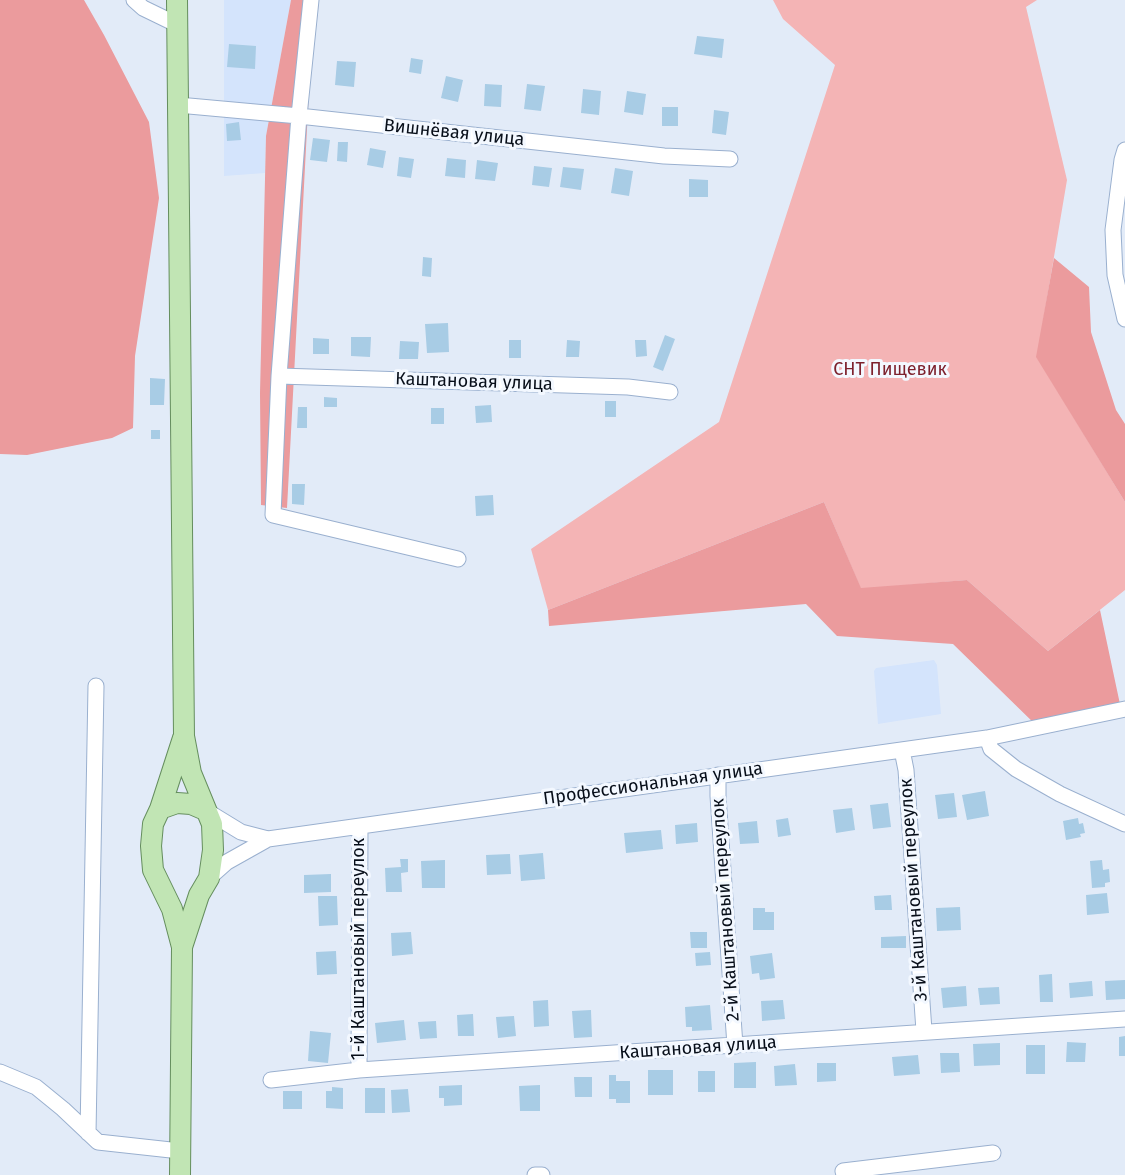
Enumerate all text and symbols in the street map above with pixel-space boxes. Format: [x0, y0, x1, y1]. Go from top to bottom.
street label: Вишнёвая улица [383, 115, 525, 151]
park label: СНТ Пищевик [833, 359, 947, 381]
street label: Каштановая улица [395, 368, 553, 396]
street label: Профессиональная улица [542, 758, 764, 810]
street label: 3-й Каштановый переулок [895, 778, 933, 1002]
street label: 2-й Каштановый переулок [707, 798, 745, 1022]
street label: 1-й Каштановый переулок [348, 838, 370, 1060]
street label: Каштановая улица [619, 1032, 777, 1064]

